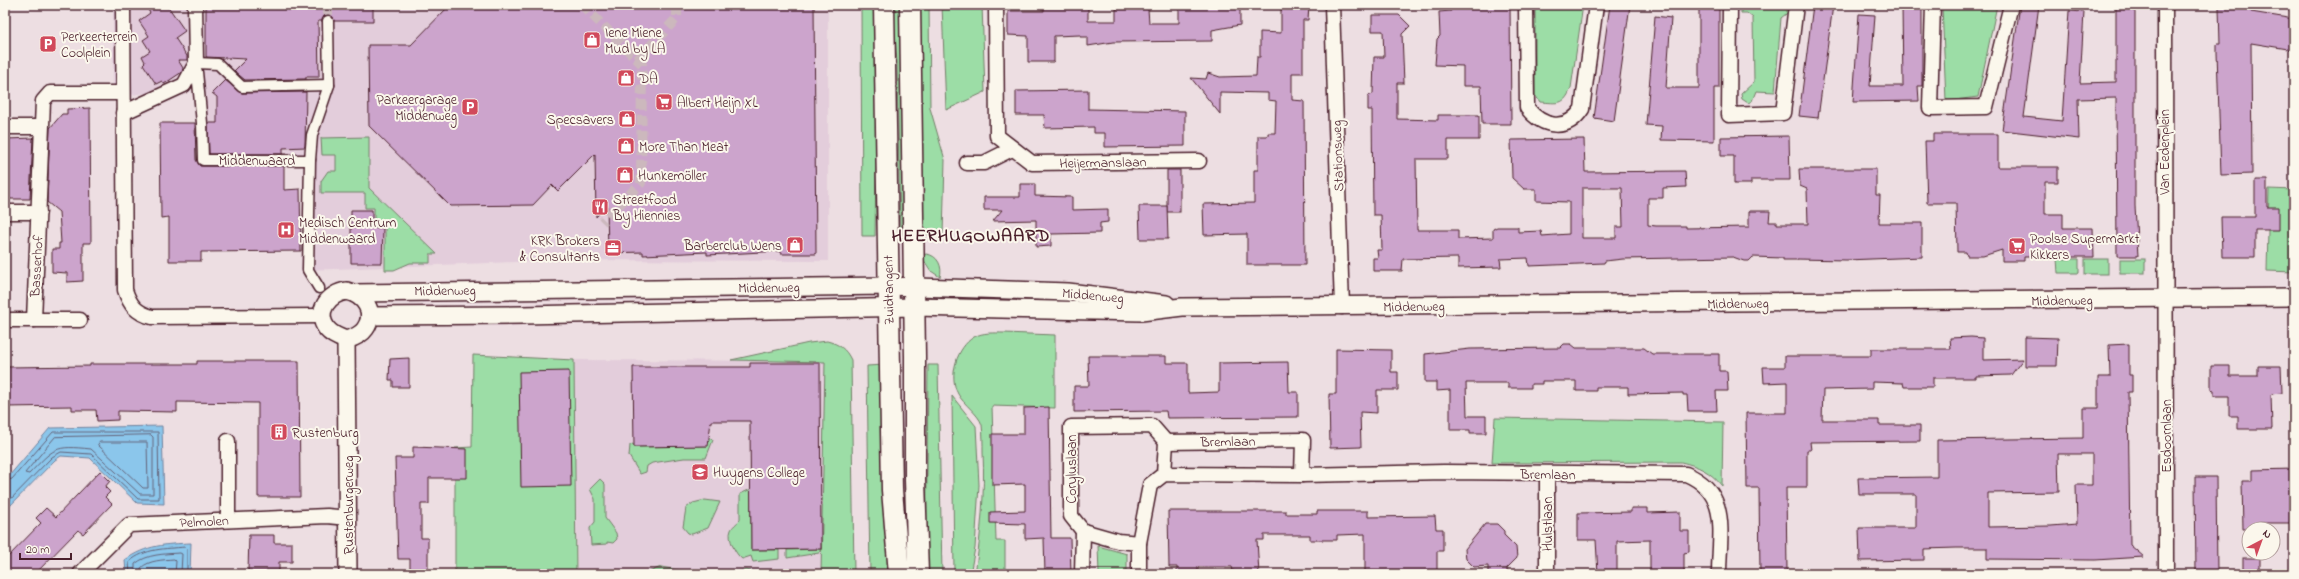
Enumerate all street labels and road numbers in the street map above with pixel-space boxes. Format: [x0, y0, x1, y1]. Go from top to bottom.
street label: Van Eedenplein [2155, 109, 2176, 196]
street label: Stationsweg [1327, 120, 1351, 192]
street label: Middenwaard [219, 151, 295, 172]
street label: Heijermanslaan [1059, 152, 1147, 175]
street label: Basserhof [25, 234, 50, 299]
street label: Zuidtangent [878, 255, 902, 325]
street label: Middenweg [738, 277, 800, 301]
street label: Middenweg [414, 280, 476, 304]
street label: Middenweg [1061, 283, 1125, 311]
street label: Middenweg [2031, 290, 2093, 314]
street label: Middenweg [1707, 293, 1769, 317]
street label: Middenweg [1383, 296, 1445, 320]
street label: Esdoornlaan [2157, 399, 2178, 473]
street label: Bremlaan [1199, 432, 1256, 453]
street label: Coryluslaan [1062, 434, 1084, 503]
street label: Rustenburgerweg [339, 455, 361, 555]
street label: Bremlaan [1519, 465, 1576, 486]
street label: Hulstlaan [1538, 497, 1559, 551]
street label: Pelmolen [179, 511, 229, 534]

